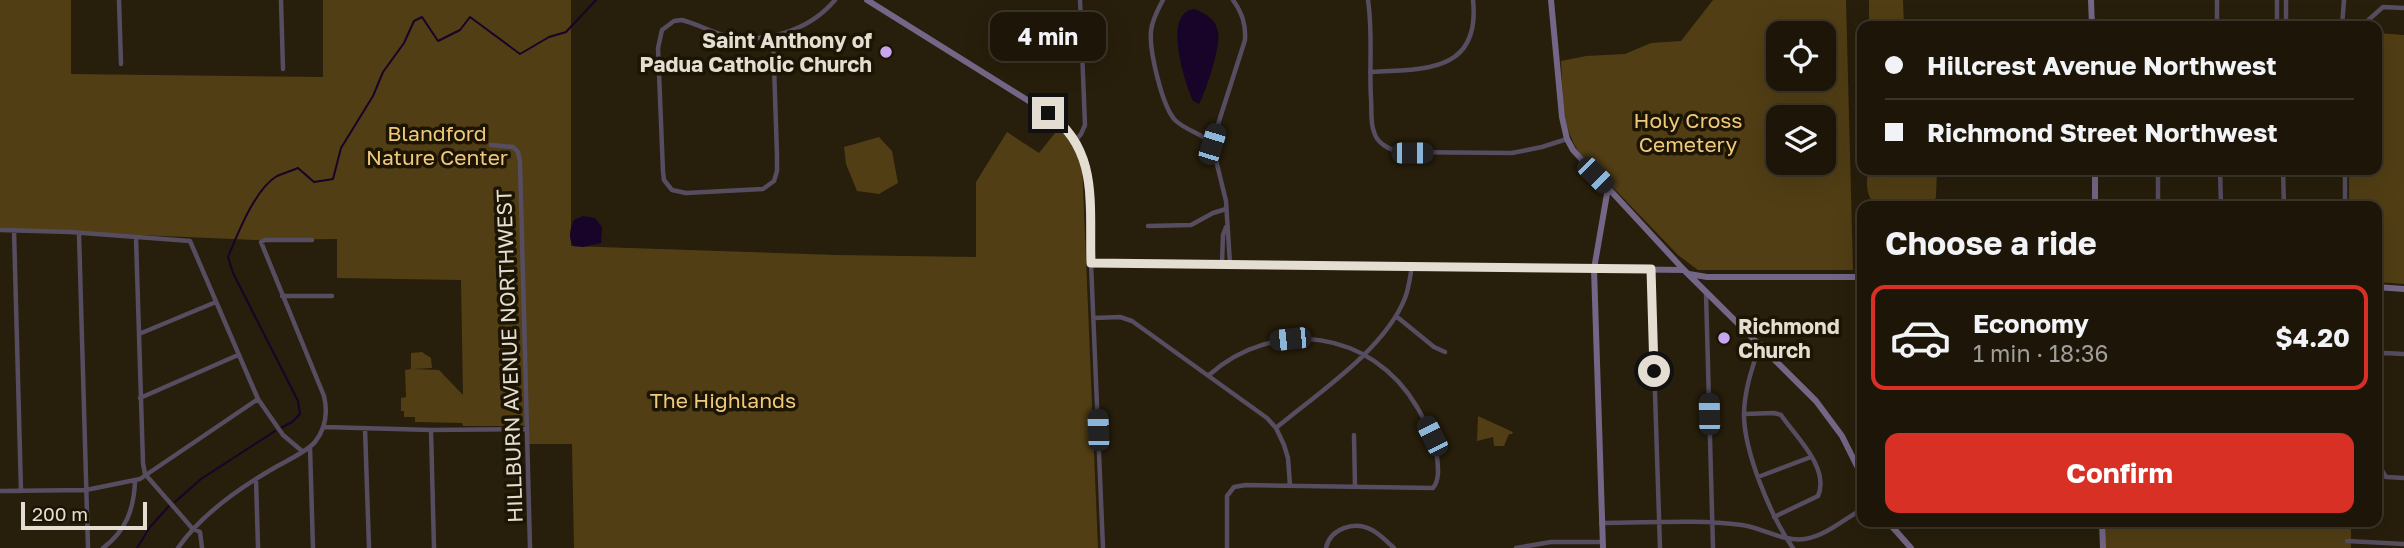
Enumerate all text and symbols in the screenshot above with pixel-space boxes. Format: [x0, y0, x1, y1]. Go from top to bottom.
callout: 4 min [990, 11, 1106, 60]
map controls [1766, 21, 1836, 175]
button: locate [1766, 21, 1836, 91]
text: 4 min [1018, 22, 1078, 50]
place label: Saint Anthony of Padua Catholic Church [640, 27, 872, 77]
marker: Saint Anthony of Padua Catholic Church [878, 44, 894, 60]
text: Hillcrest Avenue Northwest [1927, 50, 2277, 81]
route end [1032, 97, 1064, 129]
button: layers [1766, 105, 1836, 175]
park label: Holy Cross Cemetery [1634, 107, 1743, 157]
text: Richmond Street Northwest [1927, 117, 2278, 148]
park label: Blandford Nature Center [366, 120, 508, 170]
car [1196, 121, 1229, 167]
car [1392, 143, 1434, 164]
car [1573, 153, 1618, 197]
street label: HILLBURN AVENUE NORTHWEST [490, 189, 528, 523]
text: Choose a ride [1885, 224, 2097, 262]
icon: car [1889, 306, 1952, 369]
text: Economy [1973, 308, 2089, 339]
place label: Richmond Church [1738, 313, 1840, 363]
text: $4.20 [2275, 322, 2350, 353]
car [1269, 326, 1312, 352]
marker: Richmond Church [1716, 330, 1732, 346]
text: 1 min · 18:36 [1973, 339, 2108, 367]
route start [1638, 355, 1670, 387]
park label: The Highlands [650, 387, 796, 413]
car [1699, 393, 1720, 435]
car [1087, 409, 1110, 451]
car [1414, 413, 1451, 459]
button: Confirm [1885, 433, 2354, 513]
scale bar [21, 499, 147, 531]
text: 200 m [32, 502, 88, 525]

